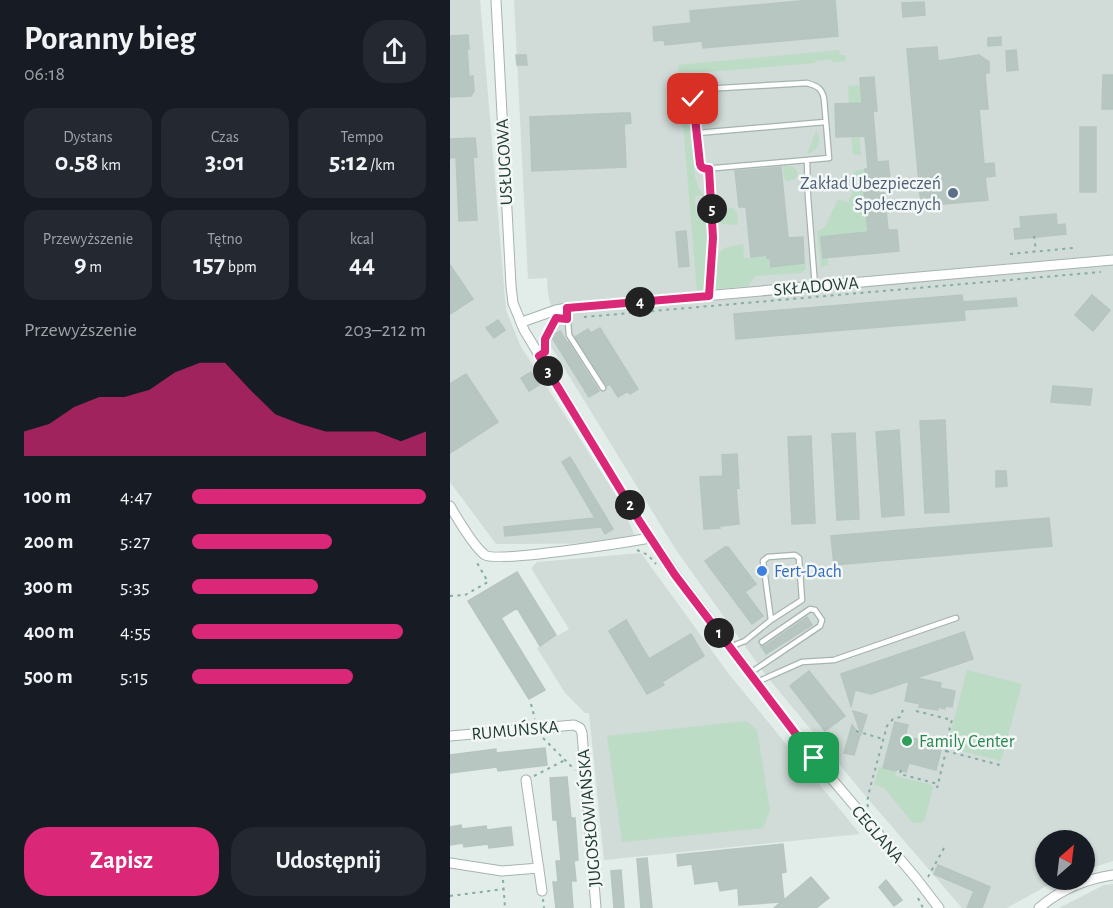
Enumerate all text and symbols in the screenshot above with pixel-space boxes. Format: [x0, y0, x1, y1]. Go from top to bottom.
button: share [363, 20, 426, 83]
text: Poranny bieg [24, 23, 196, 56]
text: 06:18 [24, 64, 65, 84]
pin [667, 73, 718, 124]
icon: check [676, 82, 709, 115]
street label: USŁUGOWA [494, 118, 516, 206]
text: Dystans [63, 129, 113, 145]
text: Czas [211, 129, 239, 145]
text: Tempo [341, 129, 383, 145]
text: 0.58 [55, 149, 98, 175]
text: 3:01 [205, 149, 245, 175]
text: 5:12 [329, 149, 368, 175]
text: km [98, 157, 121, 173]
text: /km [368, 157, 395, 173]
place label: Zakład Ubezpieczeń Społecznych [800, 175, 941, 214]
marker: Zakład Ubezpieczeń Społecznych [946, 186, 960, 200]
pin: 5 [697, 194, 727, 224]
text: 5 [709, 201, 715, 217]
text: Przewyższenie [43, 231, 133, 247]
text: Tętno [207, 231, 243, 247]
text: kcal [350, 231, 374, 247]
text: 9 [74, 251, 87, 277]
text: 157 [193, 251, 225, 277]
text: 44 [349, 251, 375, 277]
text: m [87, 259, 102, 275]
text: bpm [225, 259, 257, 275]
street label: SKŁADOWA [773, 274, 860, 300]
pin: 4 [625, 287, 655, 317]
text: 4 [636, 294, 644, 310]
text: Przewyższenie [24, 320, 137, 340]
text: 203–212 m [344, 320, 426, 340]
pin: 3 [533, 356, 563, 386]
text: 3 [545, 363, 551, 379]
text: 100 m [24, 487, 71, 507]
text: 4:47 [120, 487, 152, 507]
pin: 2 [615, 490, 645, 520]
text: 2 [626, 497, 634, 513]
text: 200 m [24, 532, 73, 552]
text: 5:27 [120, 532, 150, 552]
place label: Fert-Dach [774, 563, 842, 581]
marker: Fert-Dach [755, 564, 769, 578]
text: 300 m [24, 577, 73, 597]
text: 5:35 [120, 577, 150, 597]
pin: 1 [704, 618, 734, 648]
text: 400 m [24, 622, 74, 642]
text: 4:55 [120, 622, 151, 642]
text: 1 [716, 625, 722, 641]
text: 500 m [24, 667, 73, 687]
text: 5:15 [120, 667, 148, 687]
street label: RUMUŃSKA [471, 715, 560, 744]
pin [788, 732, 839, 783]
place label: Family Center [919, 733, 1015, 751]
marker: Family Center [900, 734, 914, 748]
icon: arrive [797, 741, 830, 774]
street label: JUGOSŁOWIAŃSKA [572, 748, 605, 888]
street label: CEGLANA [848, 803, 907, 867]
button: Zapisz [24, 827, 219, 896]
button: Udostępnij [231, 827, 426, 896]
north arrow [1035, 830, 1095, 890]
map controls [1035, 830, 1095, 890]

